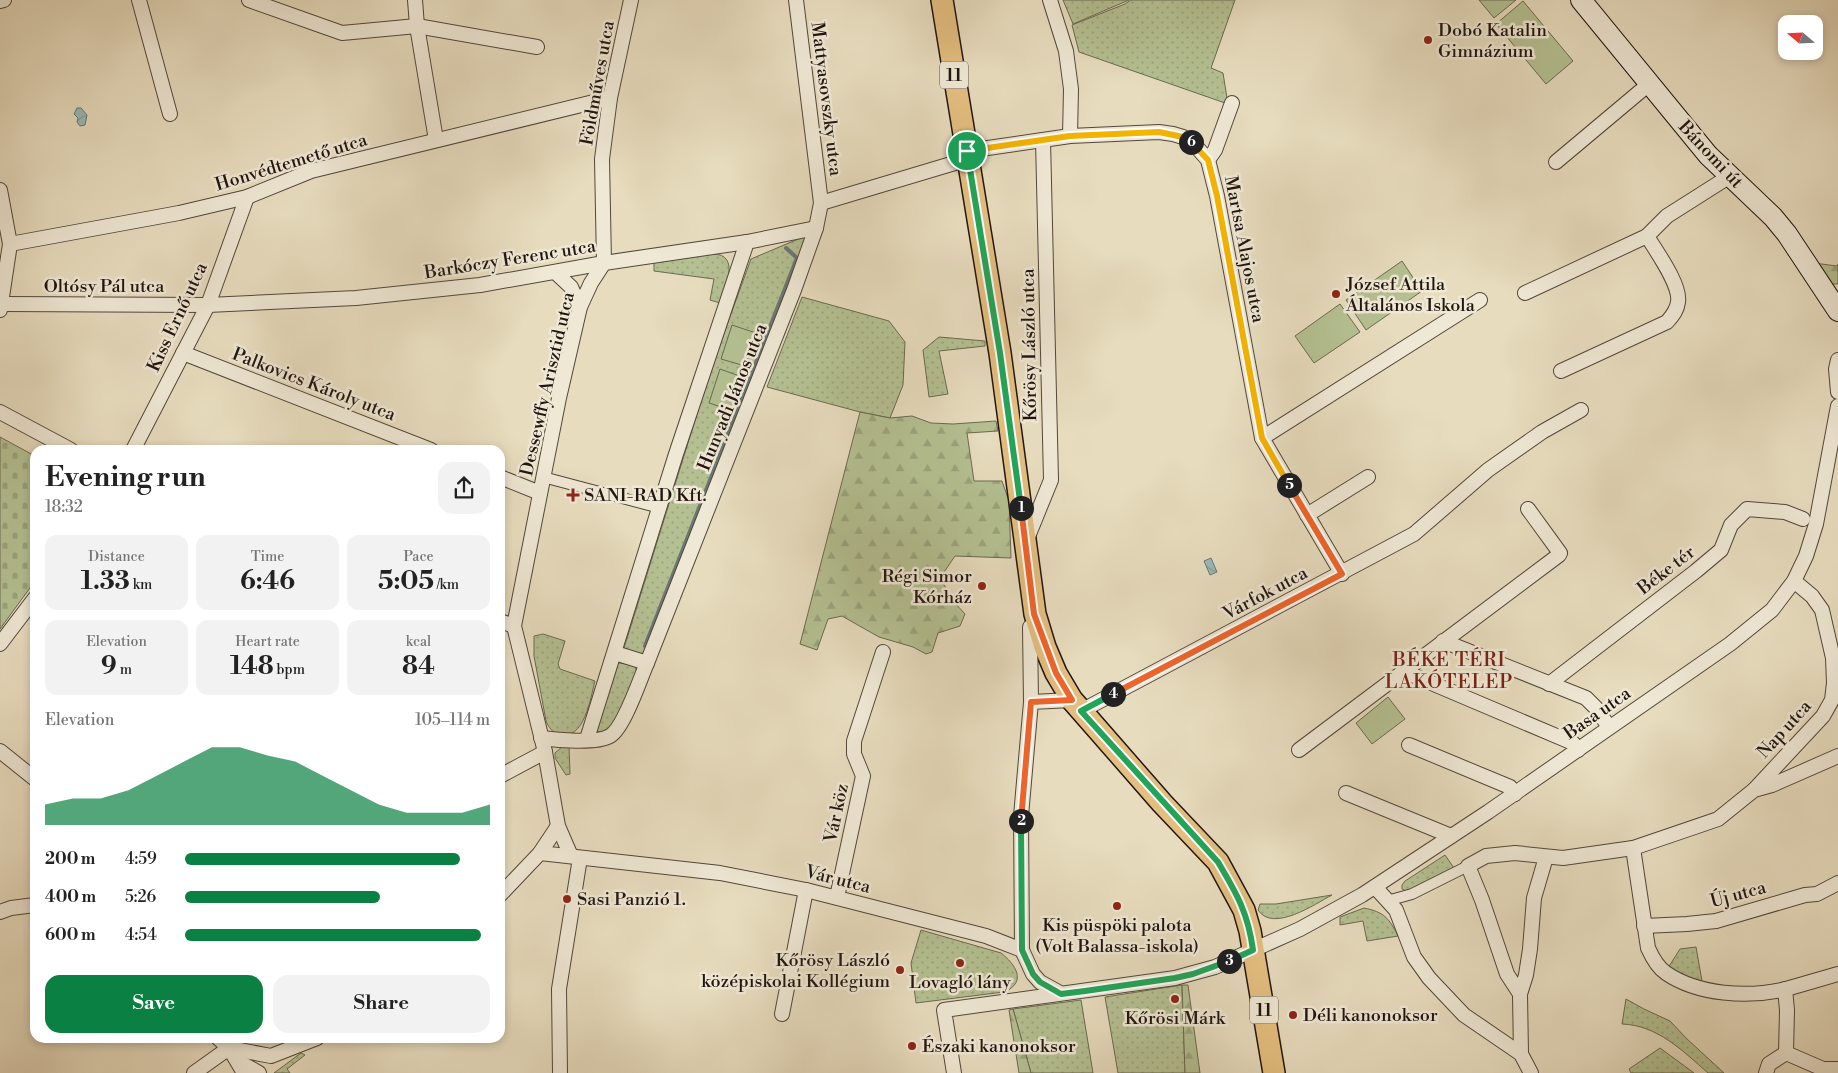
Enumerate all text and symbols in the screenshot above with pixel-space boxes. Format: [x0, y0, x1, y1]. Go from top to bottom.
north arrow [1778, 15, 1822, 60]
map controls [1778, 15, 1823, 60]
street label: Földműves utca [575, 18, 620, 147]
place label: Dobó Katalin Gimnázium [1438, 19, 1547, 63]
street label: Mattyasovszky utca [806, 21, 847, 178]
marker: Dobó Katalin Gimnázium [1422, 34, 1434, 46]
road number: 11 [940, 62, 968, 88]
street label: Bánomi út [1673, 115, 1748, 194]
street label: Honvédtemető utca [212, 128, 371, 197]
pin [946, 130, 988, 172]
pin: 6 [1178, 130, 1204, 154]
text: 6 [1187, 133, 1196, 151]
icon: arrive [953, 137, 981, 165]
street label: Martsa Alajos utca [1219, 174, 1270, 325]
street label: Barkóczy Ferenc utca [422, 234, 598, 285]
street label: Kiss Ernő utca [142, 258, 213, 376]
street label: Kőrösy László utca [1017, 268, 1042, 422]
place label: József Attila Általános Iskola [1345, 273, 1476, 317]
street label: Oltósy Pál utca [44, 275, 165, 298]
marker: József Attila Általános Iskola [1330, 288, 1342, 300]
street label: Dessewffy Arisztid utca [515, 289, 580, 478]
street label: Hunyadi János utca [692, 319, 773, 474]
street label: Palkovics Károly utca [229, 343, 400, 427]
text: Evening run [45, 460, 206, 495]
button: share [438, 462, 490, 514]
pin: 5 [1276, 472, 1302, 498]
text: 5 [1285, 476, 1294, 494]
place label: SANI-RAD Kft. [584, 484, 707, 507]
marker: SANI-RAD Kft. [566, 488, 580, 502]
pin: 1 [1008, 496, 1034, 520]
text: 18:32 [45, 497, 83, 517]
text: 1 [1018, 499, 1025, 517]
street label: Béke tér [1632, 541, 1700, 601]
text: Distance [88, 548, 145, 566]
text: Time [251, 548, 284, 566]
text: Pace [403, 548, 434, 566]
street label: Várfok utca [1218, 561, 1312, 626]
place label: Régi Simor Kórház [882, 565, 972, 609]
text: 1.33 [81, 566, 130, 597]
text: 6:46 [240, 566, 295, 597]
text: 5:05 [378, 566, 434, 597]
text: km [130, 576, 152, 594]
text: /km [434, 576, 459, 594]
marker: Régi Simor Kórház [976, 580, 988, 592]
text: Elevation [86, 633, 147, 651]
text: Heart rate [235, 633, 300, 651]
text: kcal [406, 633, 431, 651]
district label: BÉKE TÉRI LAKÓTELEP [1385, 647, 1513, 694]
text: 9 [101, 651, 117, 682]
text: 148 [230, 651, 274, 682]
text: 84 [402, 651, 435, 682]
text: m [117, 661, 132, 679]
text: bpm [274, 661, 305, 679]
street label: Basa utca [1558, 681, 1636, 746]
pin: 4 [1100, 682, 1126, 706]
text: 4 [1109, 685, 1118, 703]
street label: Nap utca [1752, 695, 1817, 763]
text: Elevation [45, 710, 114, 730]
text: 105–114 m [415, 710, 490, 730]
street label: Vár köz [819, 781, 854, 846]
pin: 2 [1008, 808, 1034, 834]
text: 2 [1017, 812, 1026, 830]
text: 200 m [45, 849, 95, 869]
text: 4:59 [125, 849, 157, 869]
street label: Vár utca [802, 860, 874, 899]
street label: Új utca [1708, 876, 1770, 913]
text: 400 m [45, 887, 96, 907]
text: 5:26 [125, 887, 156, 907]
place label: Sasi Panzió 1. [577, 888, 686, 911]
marker: Sasi Panzió 1. [561, 893, 573, 905]
marker: Kis püspöki palota (Volt Balassa-iskola) [1111, 900, 1123, 912]
place label: Kis püspöki palota (Volt Balassa-iskola) [1035, 914, 1199, 958]
text: 600 m [45, 925, 95, 945]
text: 4:54 [125, 925, 157, 945]
pin: 3 [1216, 948, 1242, 974]
place label: Kőrösy László középiskolai Kollégium [701, 949, 890, 993]
text: 3 [1225, 952, 1234, 970]
marker: Lovagló lány [954, 957, 966, 969]
marker: Kőrösy László középiskolai Kollégium [894, 964, 906, 976]
place label: Lovagló lány [909, 971, 1011, 994]
button: Save [45, 975, 263, 1033]
button: Share [273, 975, 490, 1033]
marker: Kőrösi Márk [1169, 993, 1181, 1005]
road number: 11 [1250, 996, 1278, 1024]
place label: Déli kanonoksor [1303, 1004, 1438, 1027]
place label: Kőrösi Márk [1125, 1007, 1227, 1030]
marker: Déli kanonoksor [1287, 1009, 1299, 1021]
place label: Északi kanonoksor [922, 1035, 1076, 1058]
marker: Északi kanonoksor [906, 1040, 918, 1052]

